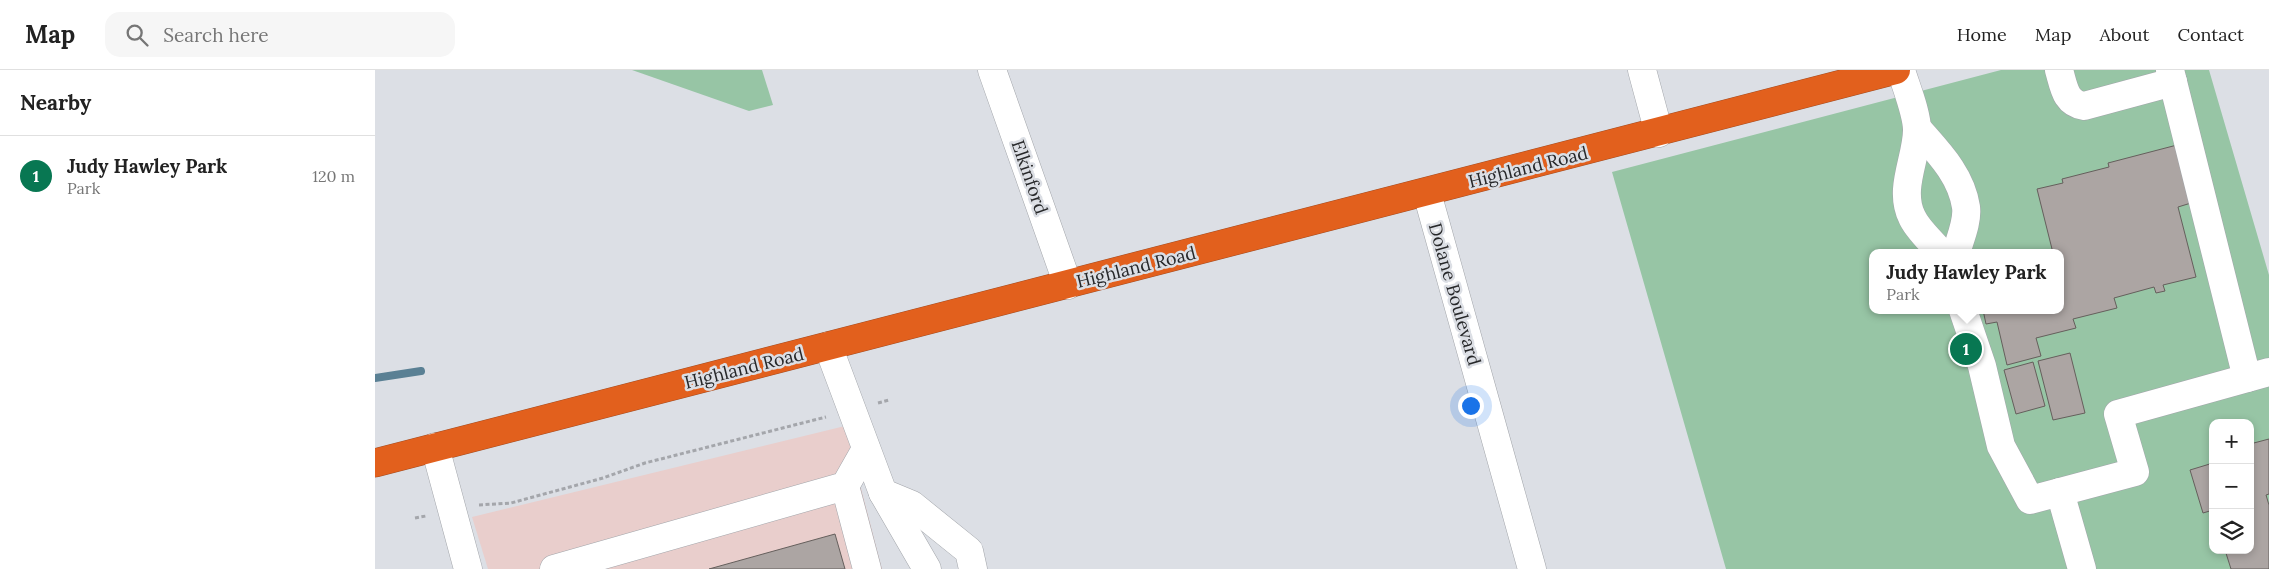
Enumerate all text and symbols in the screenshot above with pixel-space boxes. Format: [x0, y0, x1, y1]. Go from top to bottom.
search box [105, 12, 455, 57]
text: Map [25, 19, 75, 50]
icon: search [123, 21, 151, 49]
text: Search here [163, 23, 269, 47]
text: Home [1957, 23, 2007, 46]
text: Map [2035, 23, 2071, 46]
text: About [2099, 23, 2149, 46]
text: Contact [2177, 23, 2244, 46]
text: Nearby [20, 89, 91, 116]
street label: Elkinford [1007, 137, 1053, 217]
street label: Highland Road [1466, 141, 1590, 193]
text: Judy Hawley Park [67, 154, 227, 178]
text: 1 [33, 166, 39, 186]
text: 120 m [312, 166, 355, 186]
text: Park [67, 178, 100, 198]
street label: Dolane Boulevard [1424, 220, 1486, 368]
street label: Highland Road [1074, 241, 1198, 293]
popup [1869, 249, 2064, 314]
text: Judy Hawley Park [1886, 260, 2047, 284]
text: Park [1886, 284, 1920, 304]
pin: 1 [1950, 330, 1982, 368]
street label: Highland Road [682, 342, 806, 394]
your location [1458, 393, 1484, 419]
map controls [2209, 419, 2254, 554]
button: + [2209, 419, 2254, 464]
button: − [2209, 464, 2254, 509]
button: layers [2209, 509, 2254, 554]

